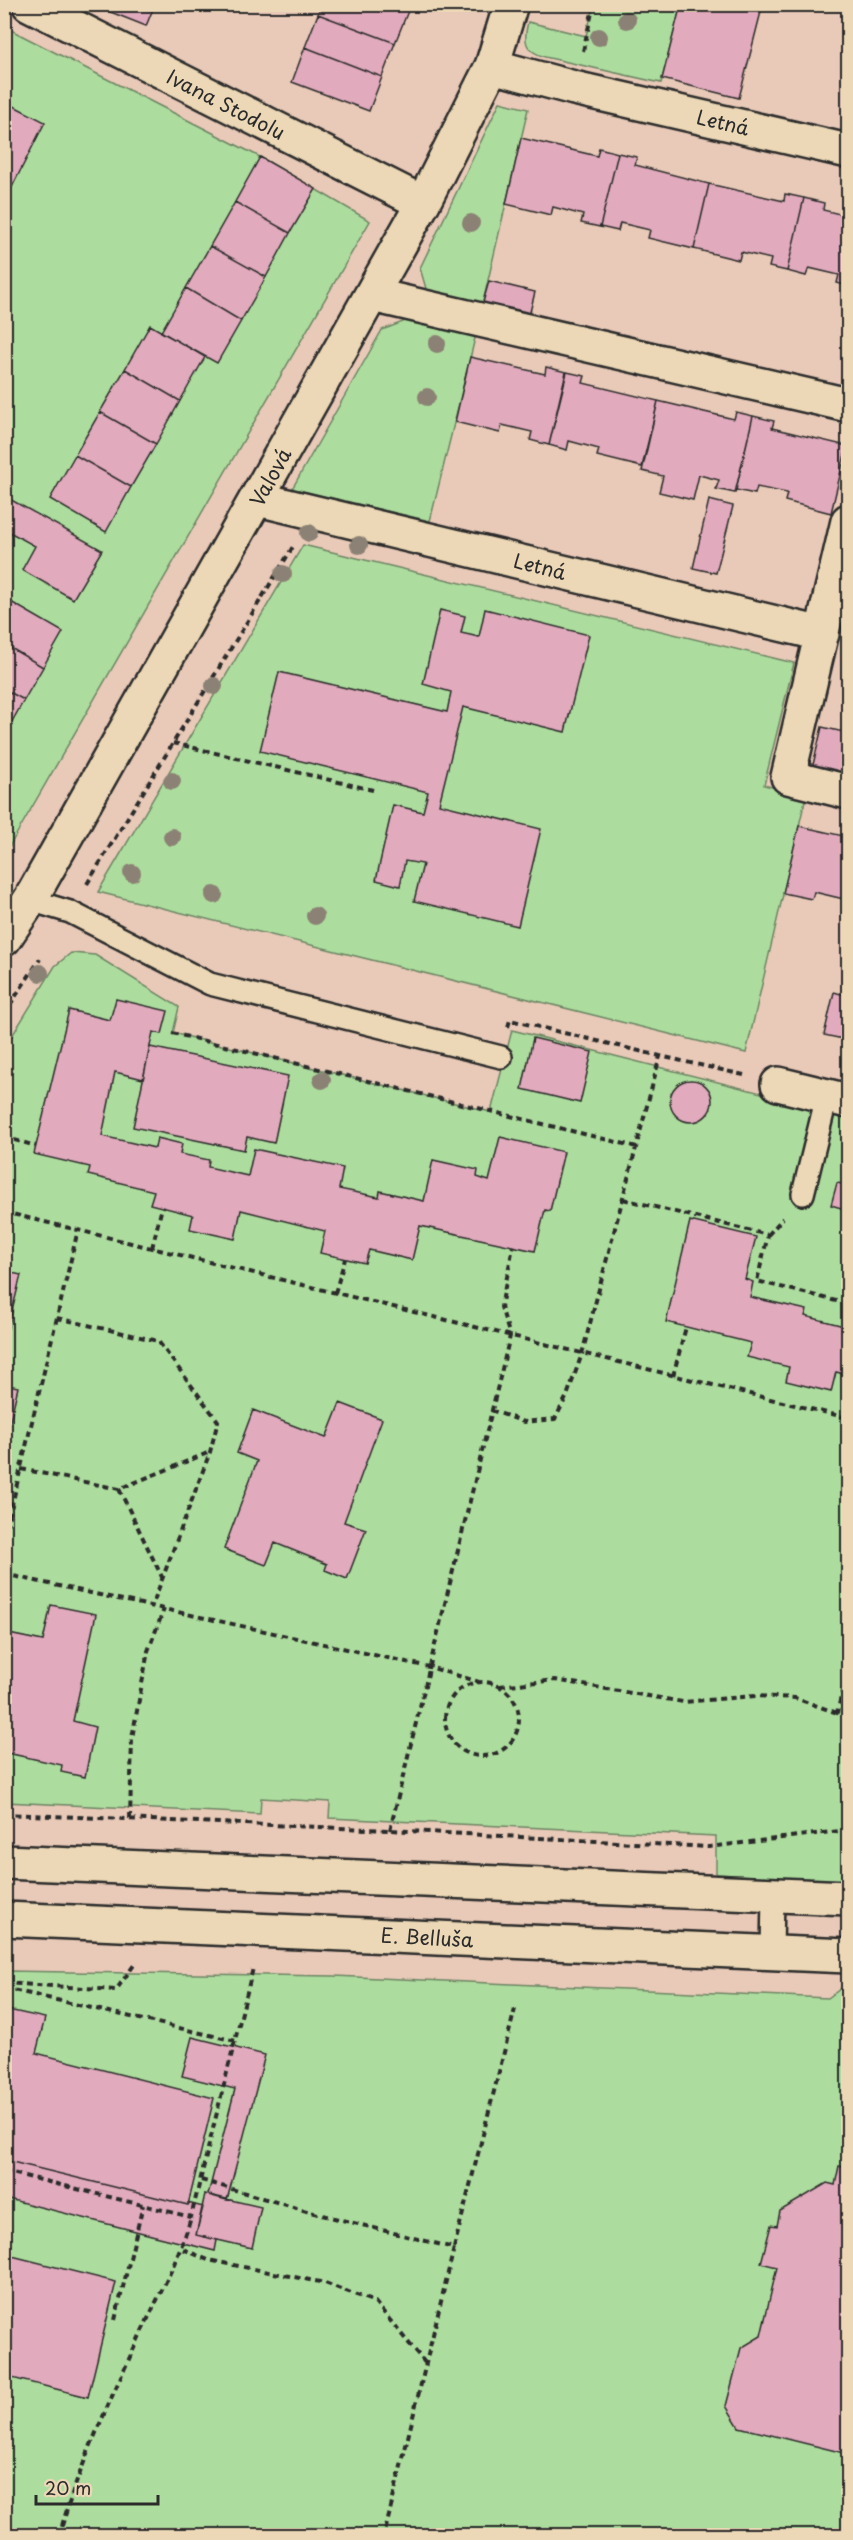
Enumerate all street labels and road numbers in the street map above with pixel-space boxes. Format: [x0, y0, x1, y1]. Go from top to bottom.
street label: Ivana Stodolu [162, 61, 290, 147]
street label: Letná [694, 101, 753, 143]
street label: Valová [242, 442, 299, 512]
street label: Letná [511, 545, 570, 587]
street label: E. Belluša [380, 1920, 475, 1954]

